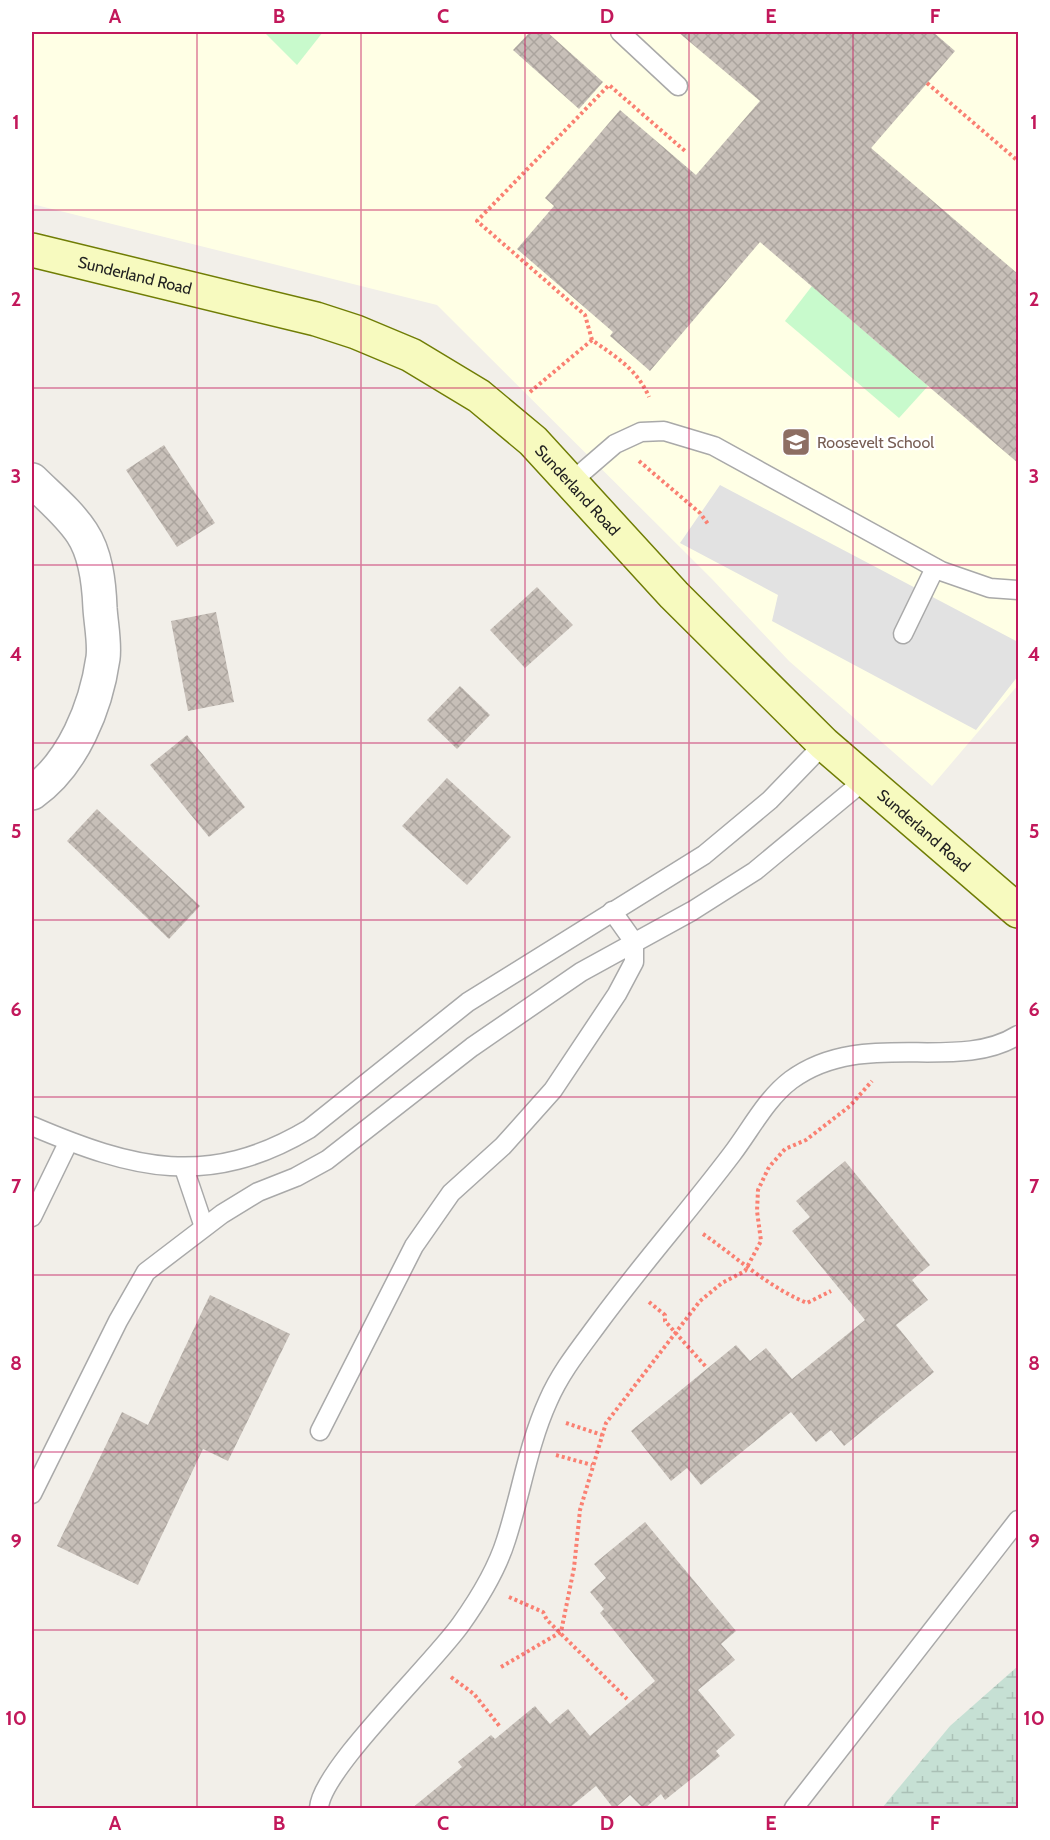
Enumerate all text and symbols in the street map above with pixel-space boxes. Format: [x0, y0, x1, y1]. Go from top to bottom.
text: A [109, 4, 122, 28]
text: B [273, 4, 285, 28]
text: C [437, 4, 449, 28]
text: D [600, 4, 614, 28]
text: E [765, 4, 777, 28]
text: F [930, 4, 941, 28]
text: 1 [12, 110, 20, 134]
text: 1 [1030, 110, 1038, 134]
street label: Sunderland Road [76, 253, 194, 298]
text: 2 [11, 287, 21, 311]
text: 2 [1029, 287, 1039, 311]
school or university icon: Roosevelt School [780, 426, 812, 458]
place label: Roosevelt School [817, 433, 934, 452]
street label: Sunderland Road [531, 441, 624, 540]
text: 3 [11, 464, 21, 488]
text: 3 [1029, 464, 1039, 488]
text: 4 [10, 642, 22, 666]
text: 4 [1028, 642, 1040, 666]
street label: Sunderland Road [874, 785, 974, 876]
text: 5 [11, 819, 21, 843]
text: 5 [1029, 819, 1039, 843]
text: 6 [10, 997, 22, 1021]
text: 6 [1028, 997, 1040, 1021]
text: 7 [11, 1174, 22, 1198]
text: 7 [1029, 1174, 1040, 1198]
text: 8 [10, 1351, 22, 1375]
text: 8 [1028, 1351, 1040, 1375]
text: 9 [10, 1529, 22, 1553]
text: 9 [1028, 1529, 1040, 1553]
text: 10 [5, 1706, 27, 1730]
text: 10 [1023, 1706, 1045, 1730]
text: A [109, 1811, 122, 1835]
text: B [273, 1811, 285, 1835]
text: C [437, 1811, 449, 1835]
text: D [600, 1811, 614, 1835]
text: E [765, 1811, 777, 1835]
text: F [930, 1811, 941, 1835]

